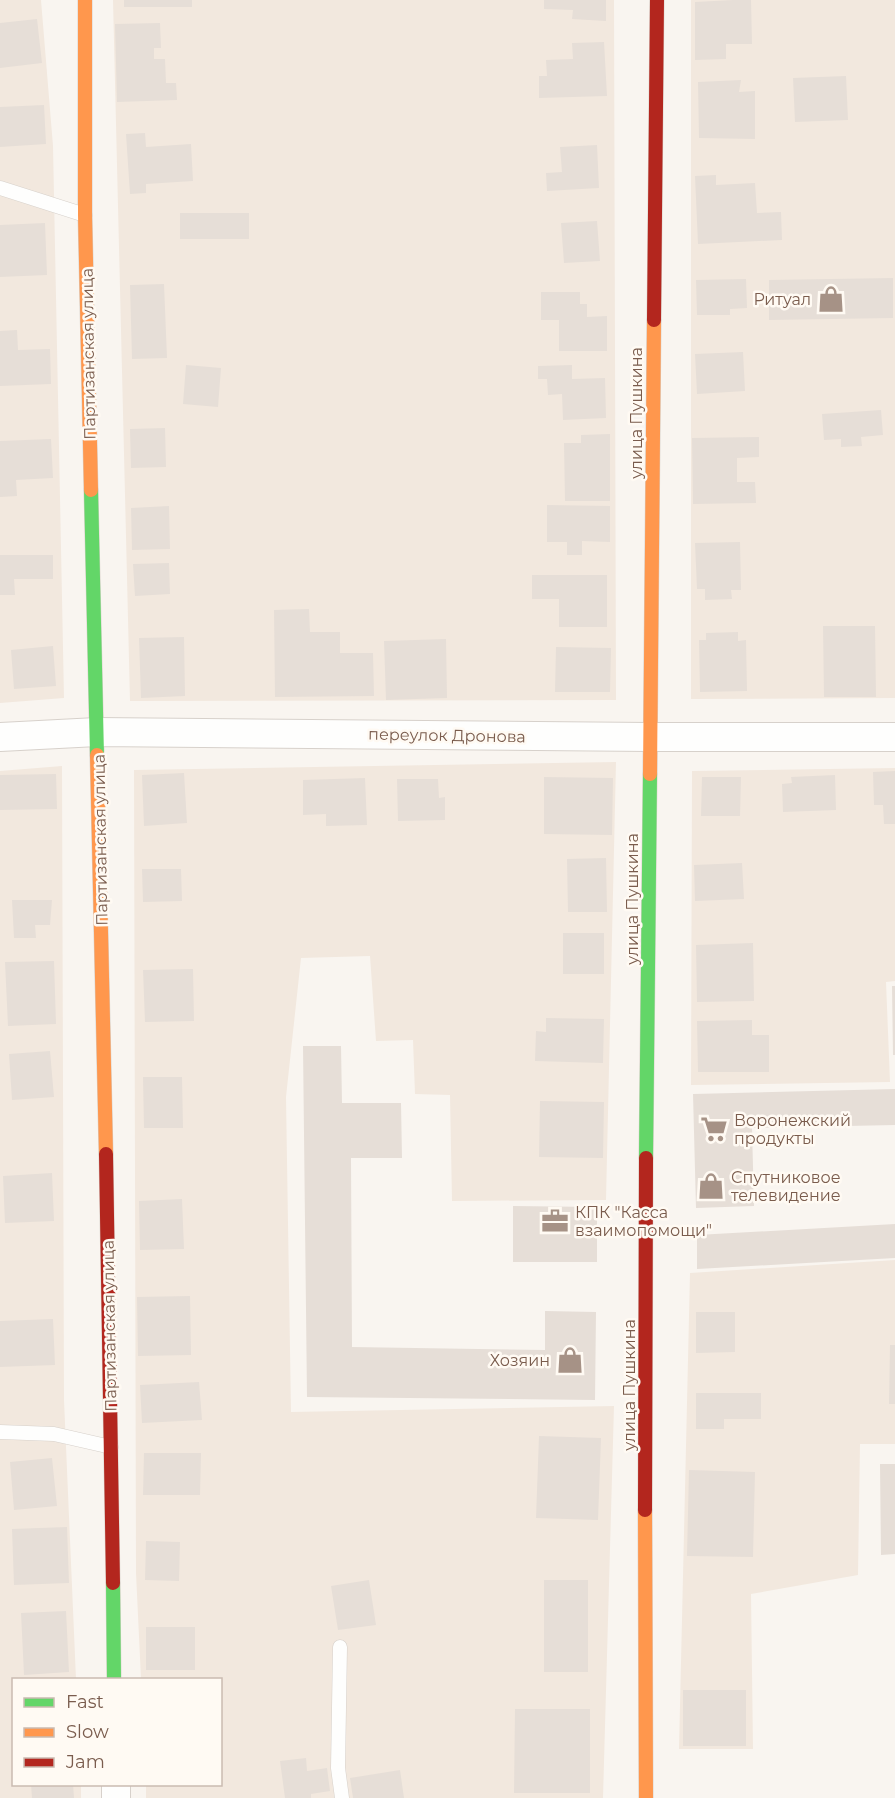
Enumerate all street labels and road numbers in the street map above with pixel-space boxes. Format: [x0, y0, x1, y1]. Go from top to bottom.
street label: Партизанская улица [78, 268, 99, 440]
street label: улица Пушкина [627, 347, 646, 480]
street label: переулок Дронова [368, 725, 526, 746]
street label: Партизанская улица [90, 754, 111, 926]
street label: улица Пушкина [623, 833, 642, 966]
street label: Партизанская улица [99, 1240, 120, 1412]
street label: улица Пушкина [620, 1319, 639, 1452]

